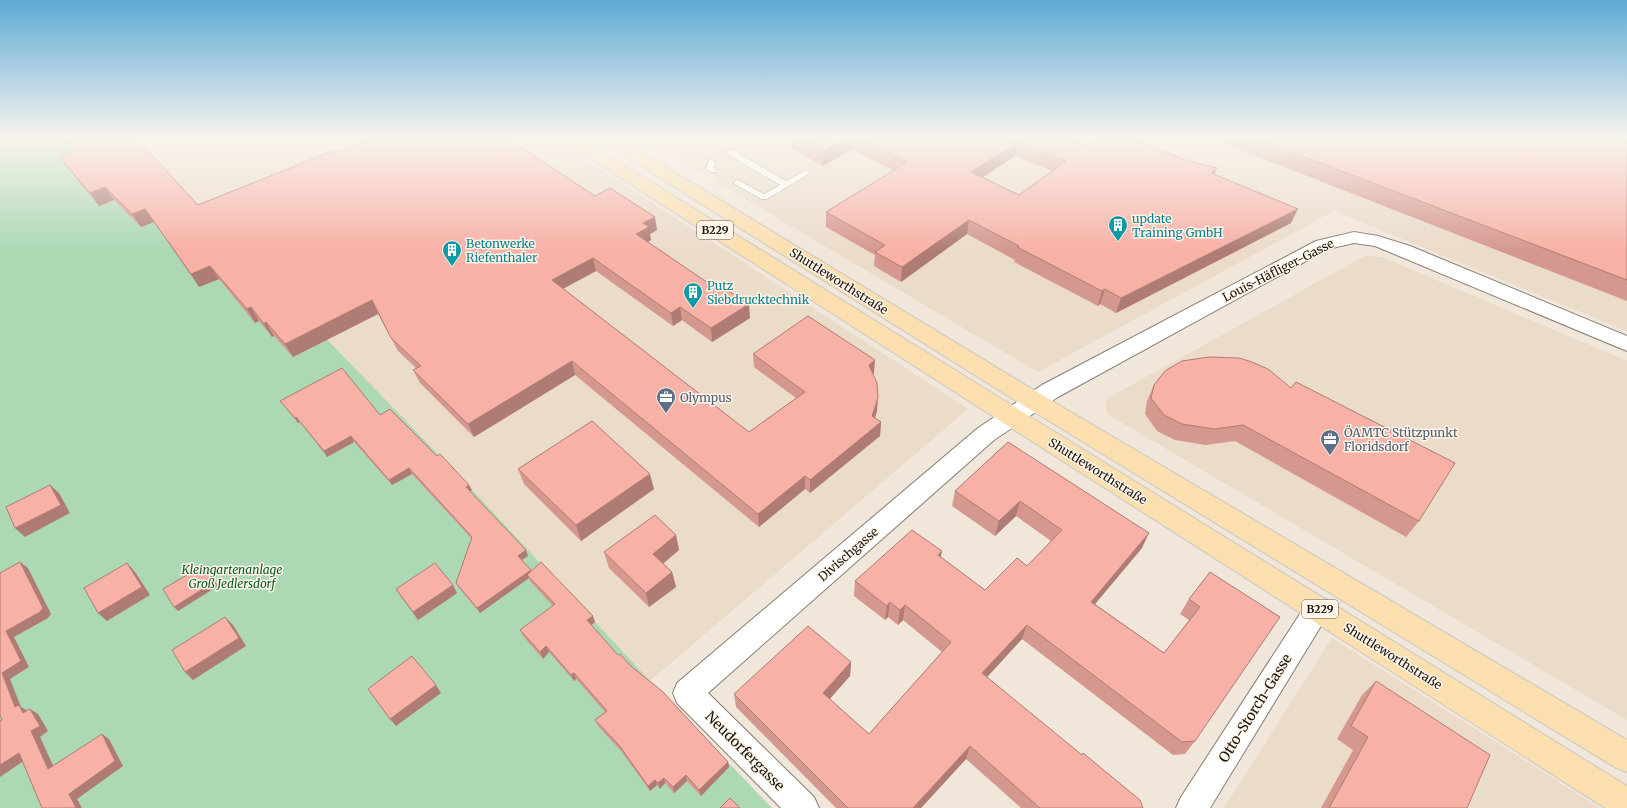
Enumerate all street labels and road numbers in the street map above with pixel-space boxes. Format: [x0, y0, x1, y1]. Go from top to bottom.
road number: B229 [697, 221, 733, 239]
street label: Louis-Häfliger-Gasse [1220, 235, 1336, 305]
street label: Shuttleworthstraße [787, 245, 891, 317]
street label: Shuttleworthstraße [1046, 435, 1150, 507]
street label: Divischgasse [815, 524, 881, 584]
road number: B229 [1302, 600, 1338, 618]
street label: Shuttleworthstraße [1341, 620, 1445, 692]
street label: Otto-Storch-Gasse [1214, 650, 1296, 766]
street label: Neudorfergasse [701, 707, 789, 795]

